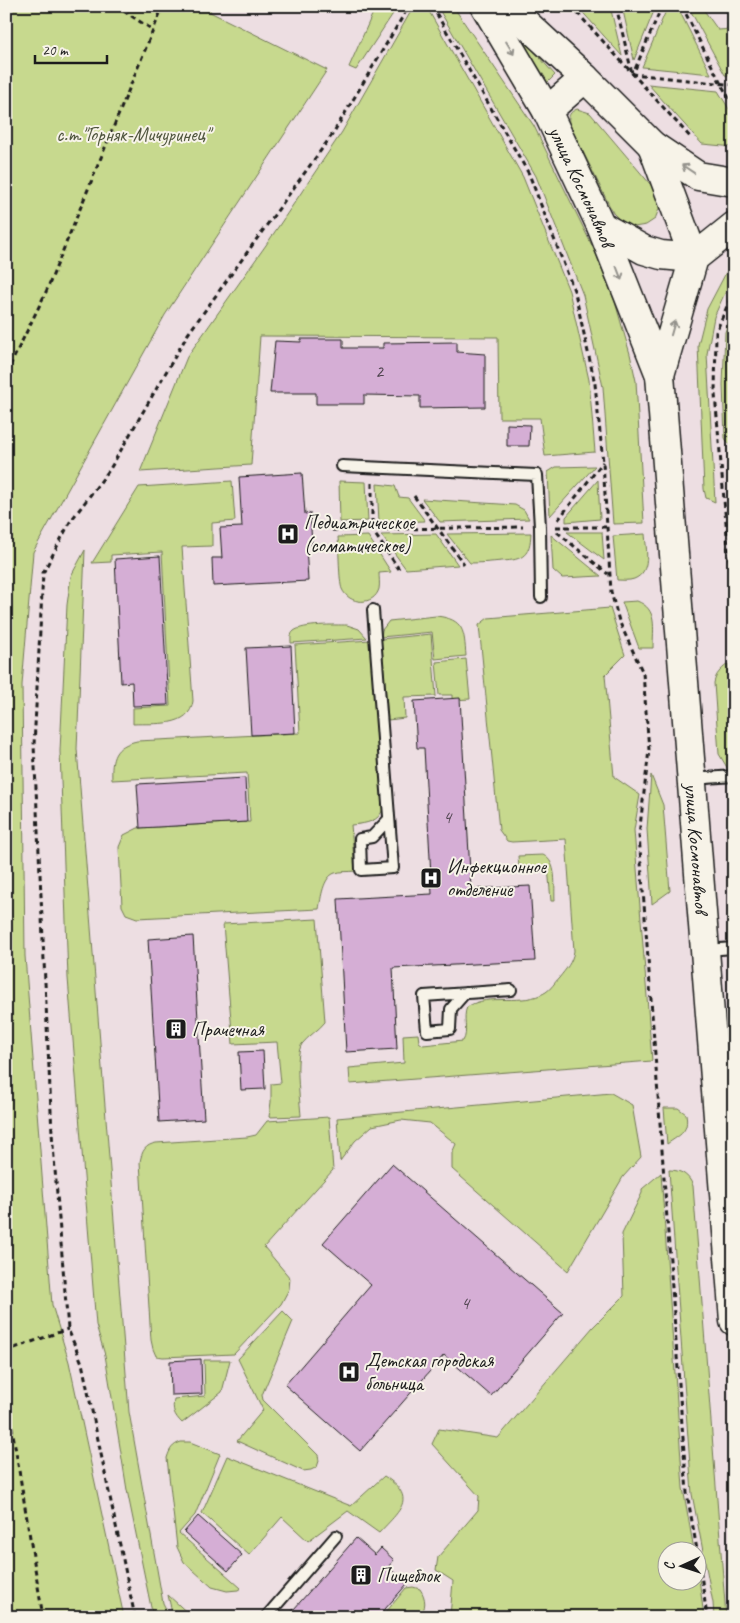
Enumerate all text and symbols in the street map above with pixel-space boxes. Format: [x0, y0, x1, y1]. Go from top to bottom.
scale bar [35, 32, 108, 64]
text: 20 m [42, 41, 69, 60]
one-way arrow [505, 41, 515, 55]
street label: улица Космонавтов [543, 121, 622, 253]
park label: с.т."Горняк-Мичуринец" [56, 122, 214, 147]
one-way arrow [681, 164, 695, 174]
one-way arrow [615, 265, 624, 280]
one-way arrow [669, 320, 679, 336]
house number: 2 [375, 360, 385, 382]
place label: Педиатрическое (соматическое) [304, 510, 416, 558]
hospital icon: Педиатрическое (соматическое) [276, 522, 300, 546]
street label: улица Космонавтов [679, 781, 715, 917]
house number: 4 [443, 806, 453, 828]
place label: Инфекционное отделение [447, 854, 548, 902]
hospital icon: Инфекционное отделение [419, 866, 443, 890]
building icon: Прачечная [164, 1017, 188, 1041]
place label: Прачечная [192, 1017, 265, 1042]
house number: 4 [461, 1292, 471, 1314]
place label: Детская городская больница [365, 1348, 494, 1396]
hospital icon: Детская городская больница [337, 1360, 361, 1384]
north arrow [658, 1540, 708, 1590]
text: С [661, 1561, 678, 1571]
building icon: Пищеблок [349, 1563, 373, 1587]
place label: Пищеблок [377, 1563, 441, 1588]

